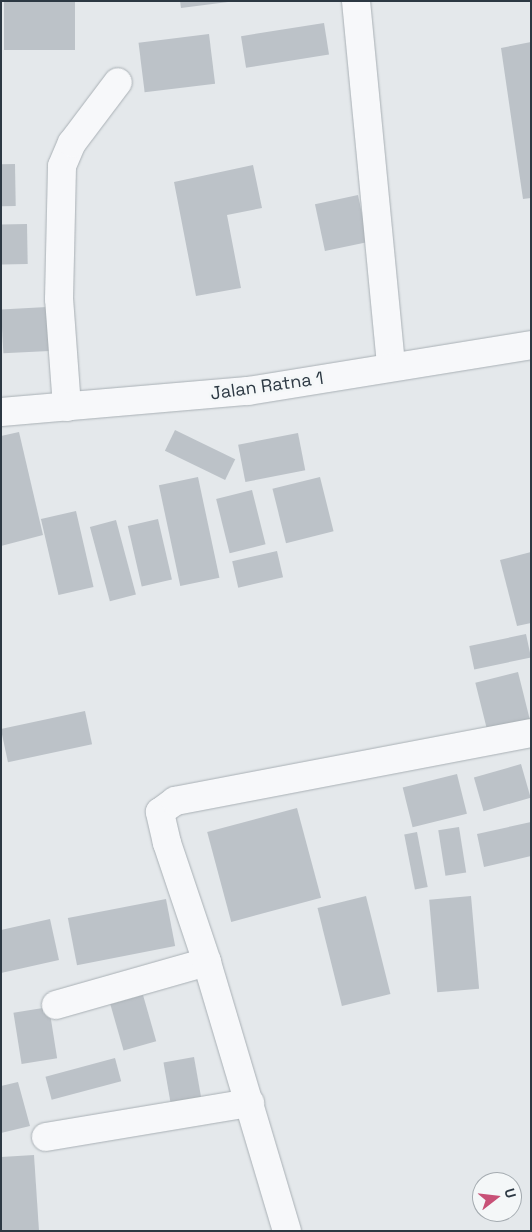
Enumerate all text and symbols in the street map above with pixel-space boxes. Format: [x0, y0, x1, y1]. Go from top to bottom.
street label: Jalan Ratna 1 [209, 367, 325, 405]
north arrow [472, 1172, 522, 1222]
text: U [501, 1186, 520, 1200]

